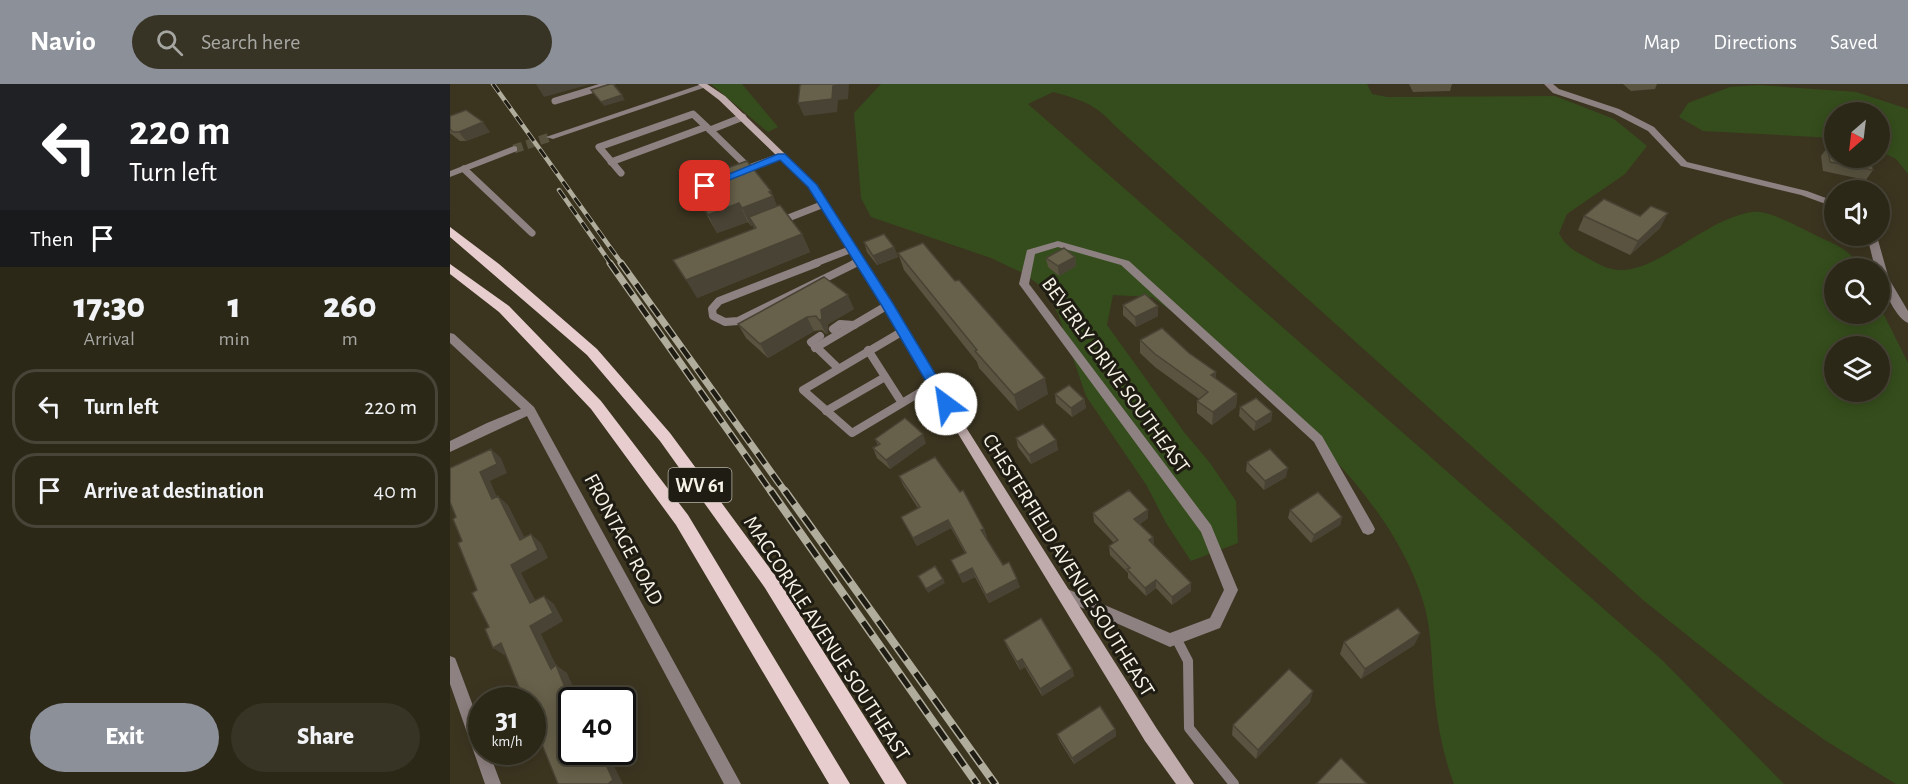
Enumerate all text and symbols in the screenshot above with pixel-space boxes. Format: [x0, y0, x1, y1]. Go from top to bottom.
search box [132, 15, 552, 69]
icon: search [153, 26, 186, 59]
text: Navio [30, 28, 96, 56]
text: Search here [201, 31, 300, 53]
text: Map [1644, 32, 1680, 53]
text: Directions [1713, 32, 1797, 53]
text: Saved [1830, 32, 1878, 53]
north arrow [1824, 102, 1890, 168]
map controls [1824, 102, 1890, 402]
icon: left [30, 108, 108, 186]
text: 220 m [129, 110, 231, 152]
text: Turn left [129, 159, 217, 186]
pin [679, 160, 730, 211]
icon: arrive [688, 169, 721, 202]
button: sound [1824, 180, 1890, 246]
icon: arrive [86, 222, 119, 255]
text: Then [30, 228, 74, 250]
button: search [1824, 258, 1890, 324]
street label: BEVERLY DRIVE SOUTHEAST [1038, 274, 1194, 477]
text: 17:30 [73, 288, 145, 324]
text: 1 [228, 288, 241, 324]
text: 260 [323, 288, 377, 324]
text: Arrival [84, 329, 135, 349]
text: min [219, 329, 250, 349]
text: m [342, 329, 358, 349]
button: layers [1824, 336, 1890, 402]
position arrow [914, 372, 978, 436]
icon: left [33, 390, 66, 423]
text: Turn left [84, 396, 158, 418]
text: 220 m [364, 396, 417, 418]
street label: CHESTERFIELD AVENUE SOUTHEAST [979, 430, 1158, 700]
road number: WV 61 [668, 468, 732, 502]
street label: FRONTAGE ROAD [580, 470, 667, 608]
icon: arrive [33, 474, 66, 507]
text: Arrive at destination [84, 480, 264, 502]
text: 40 m [374, 480, 417, 502]
street label: MACCORKLE AVENUE SOUTHEAST [740, 512, 914, 764]
speed limit sign: 40 [558, 687, 636, 765]
button: Exit [30, 703, 219, 772]
button: Share [231, 703, 420, 772]
text: 31 [495, 704, 519, 734]
text: km/h [492, 734, 522, 749]

